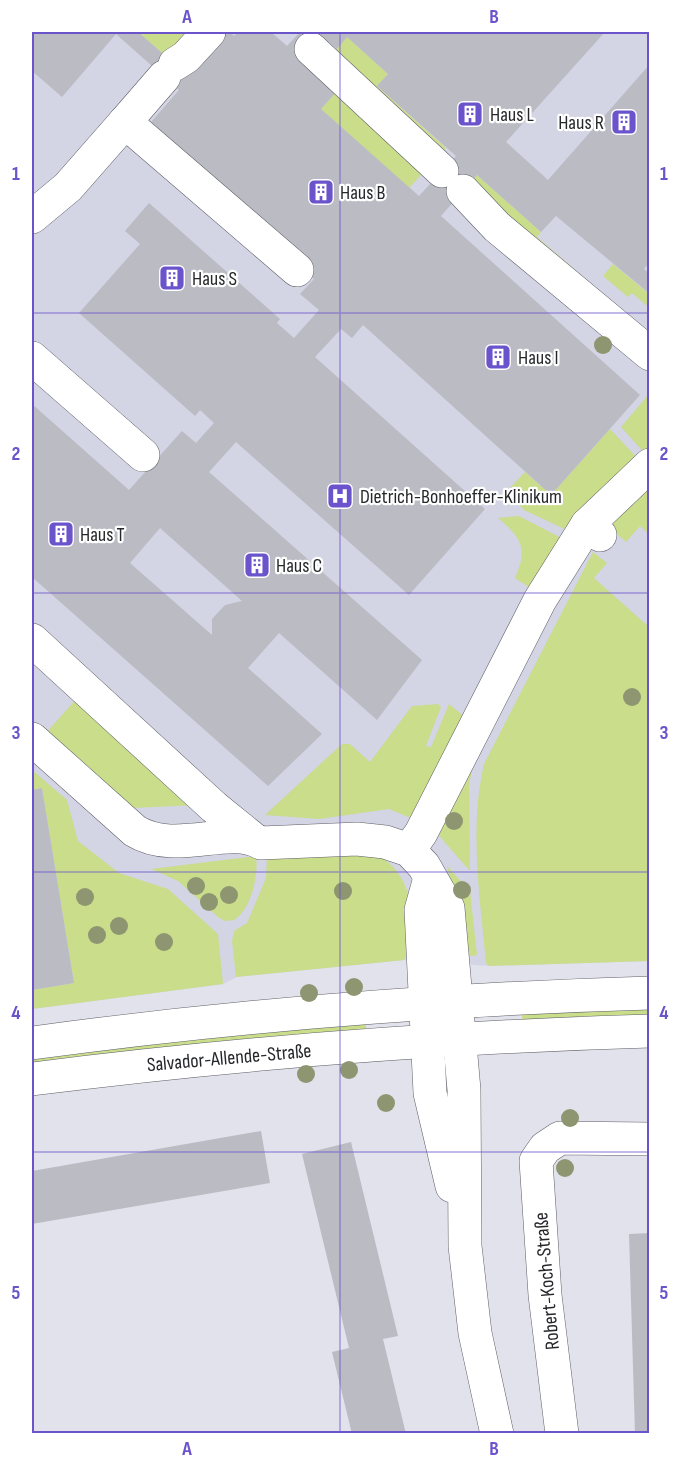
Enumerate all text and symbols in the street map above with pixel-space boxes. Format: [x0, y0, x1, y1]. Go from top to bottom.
text: A [181, 5, 192, 29]
text: B [489, 5, 499, 29]
building icon: Haus L [455, 99, 485, 129]
place label: Haus L [490, 103, 535, 127]
building icon: Haus R [609, 107, 639, 137]
place label: Haus R [558, 111, 604, 135]
text: 1 [12, 162, 20, 186]
text: 1 [660, 162, 668, 186]
building icon: Haus B [306, 177, 336, 207]
place label: Haus B [340, 181, 386, 205]
building icon: Haus S [157, 263, 187, 293]
place label: Haus S [192, 267, 237, 291]
building icon: Haus I [483, 342, 513, 372]
place label: Haus I [518, 346, 559, 370]
text: 2 [12, 442, 20, 466]
text: 2 [660, 442, 668, 466]
hospital icon: Dietrich-Bonhoeffer-Klinikum [325, 481, 355, 511]
place label: Dietrich-Bonhoeffer-Klinikum [360, 485, 562, 509]
building icon: Haus T [46, 519, 76, 549]
place label: Haus T [80, 523, 125, 547]
building icon: Haus C [242, 550, 272, 580]
place label: Haus C [276, 554, 322, 578]
text: 3 [12, 721, 21, 745]
text: 3 [660, 721, 669, 745]
text: 4 [11, 1001, 21, 1025]
text: 4 [659, 1001, 669, 1025]
street label: Salvador-Allende-Straße [146, 1039, 312, 1077]
street label: Robert-Koch-Straße [529, 1211, 565, 1351]
text: 5 [12, 1281, 21, 1305]
text: 5 [660, 1281, 669, 1305]
text: A [181, 1437, 192, 1461]
text: B [489, 1437, 499, 1461]

